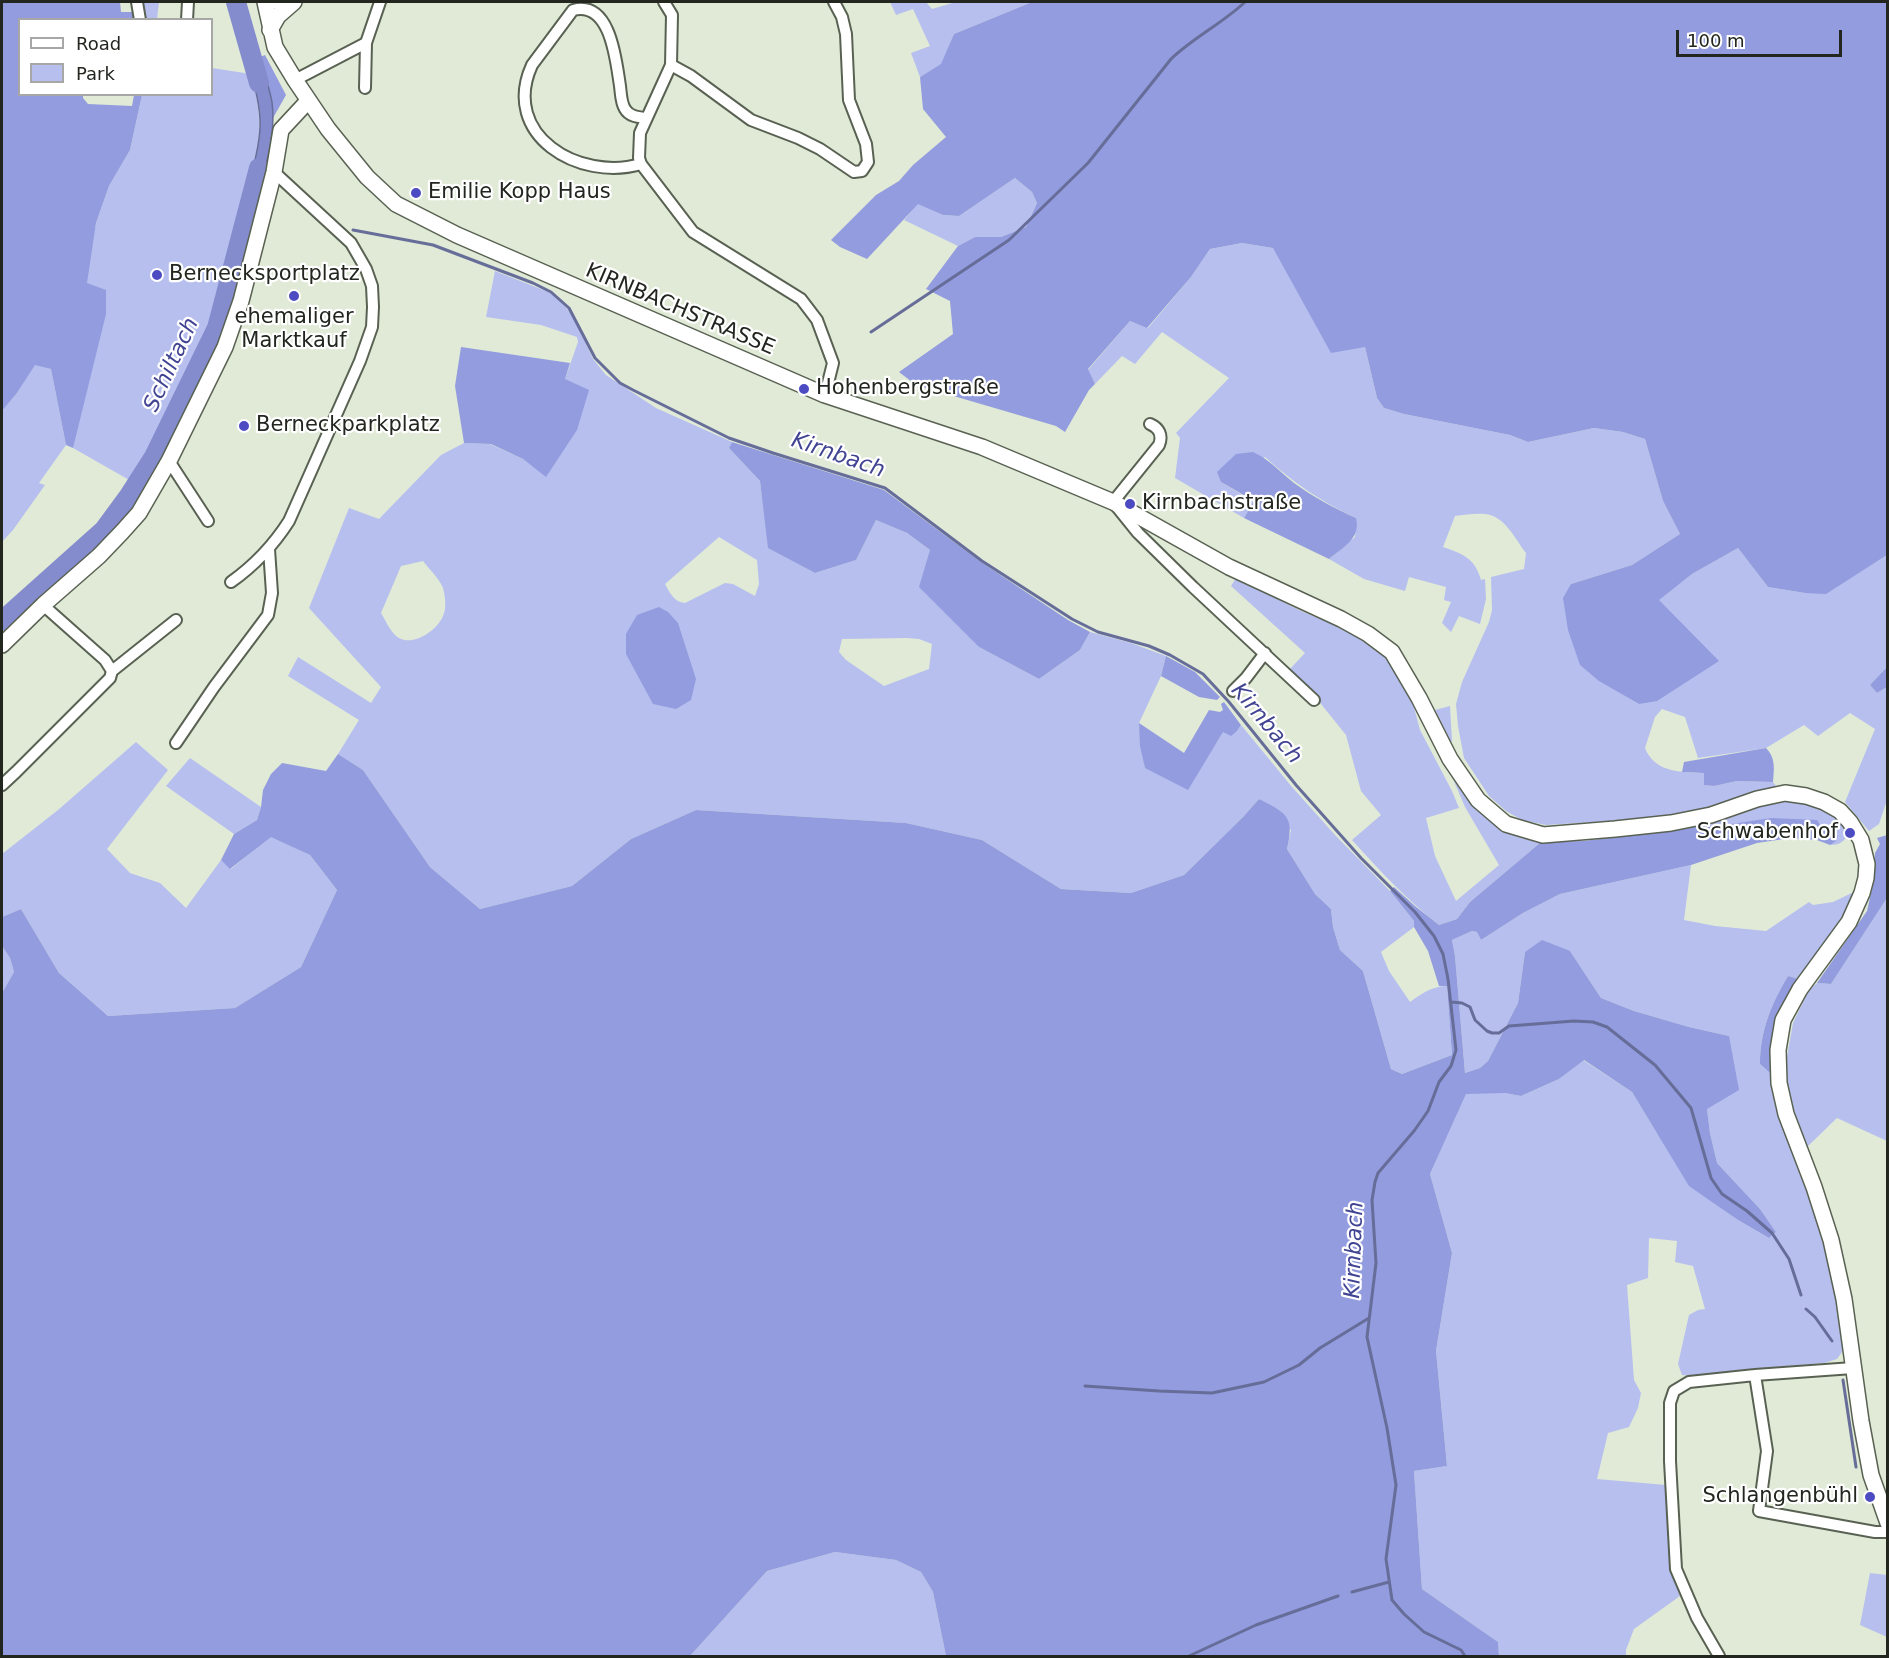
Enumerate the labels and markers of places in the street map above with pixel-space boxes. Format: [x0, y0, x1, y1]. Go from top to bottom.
place label: Emilie Kopp Haus [428, 180, 611, 206]
marker: Emilie Kopp Haus [409, 186, 423, 200]
place label: Bernecksportplatz [169, 262, 360, 288]
marker: Bernecksportplatz [150, 268, 164, 282]
marker: ehemaliger Marktkauf [287, 289, 301, 303]
place label: ehemaliger Marktkauf [234, 305, 354, 355]
place label: Hohenbergstraße [816, 376, 999, 402]
marker: Hohenbergstraße [797, 382, 811, 396]
place label: Berneckparkplatz [256, 413, 440, 439]
marker: Berneckparkplatz [237, 419, 251, 433]
place label: Kirnbachstraße [1142, 491, 1301, 517]
marker: Kirnbachstraße [1123, 497, 1137, 511]
place label: Schwabenhof [1697, 820, 1838, 846]
marker: Schwabenhof [1843, 826, 1857, 840]
place label: Schlangenbühl [1702, 1484, 1858, 1510]
marker: Schlangenbühl [1863, 1490, 1877, 1504]

